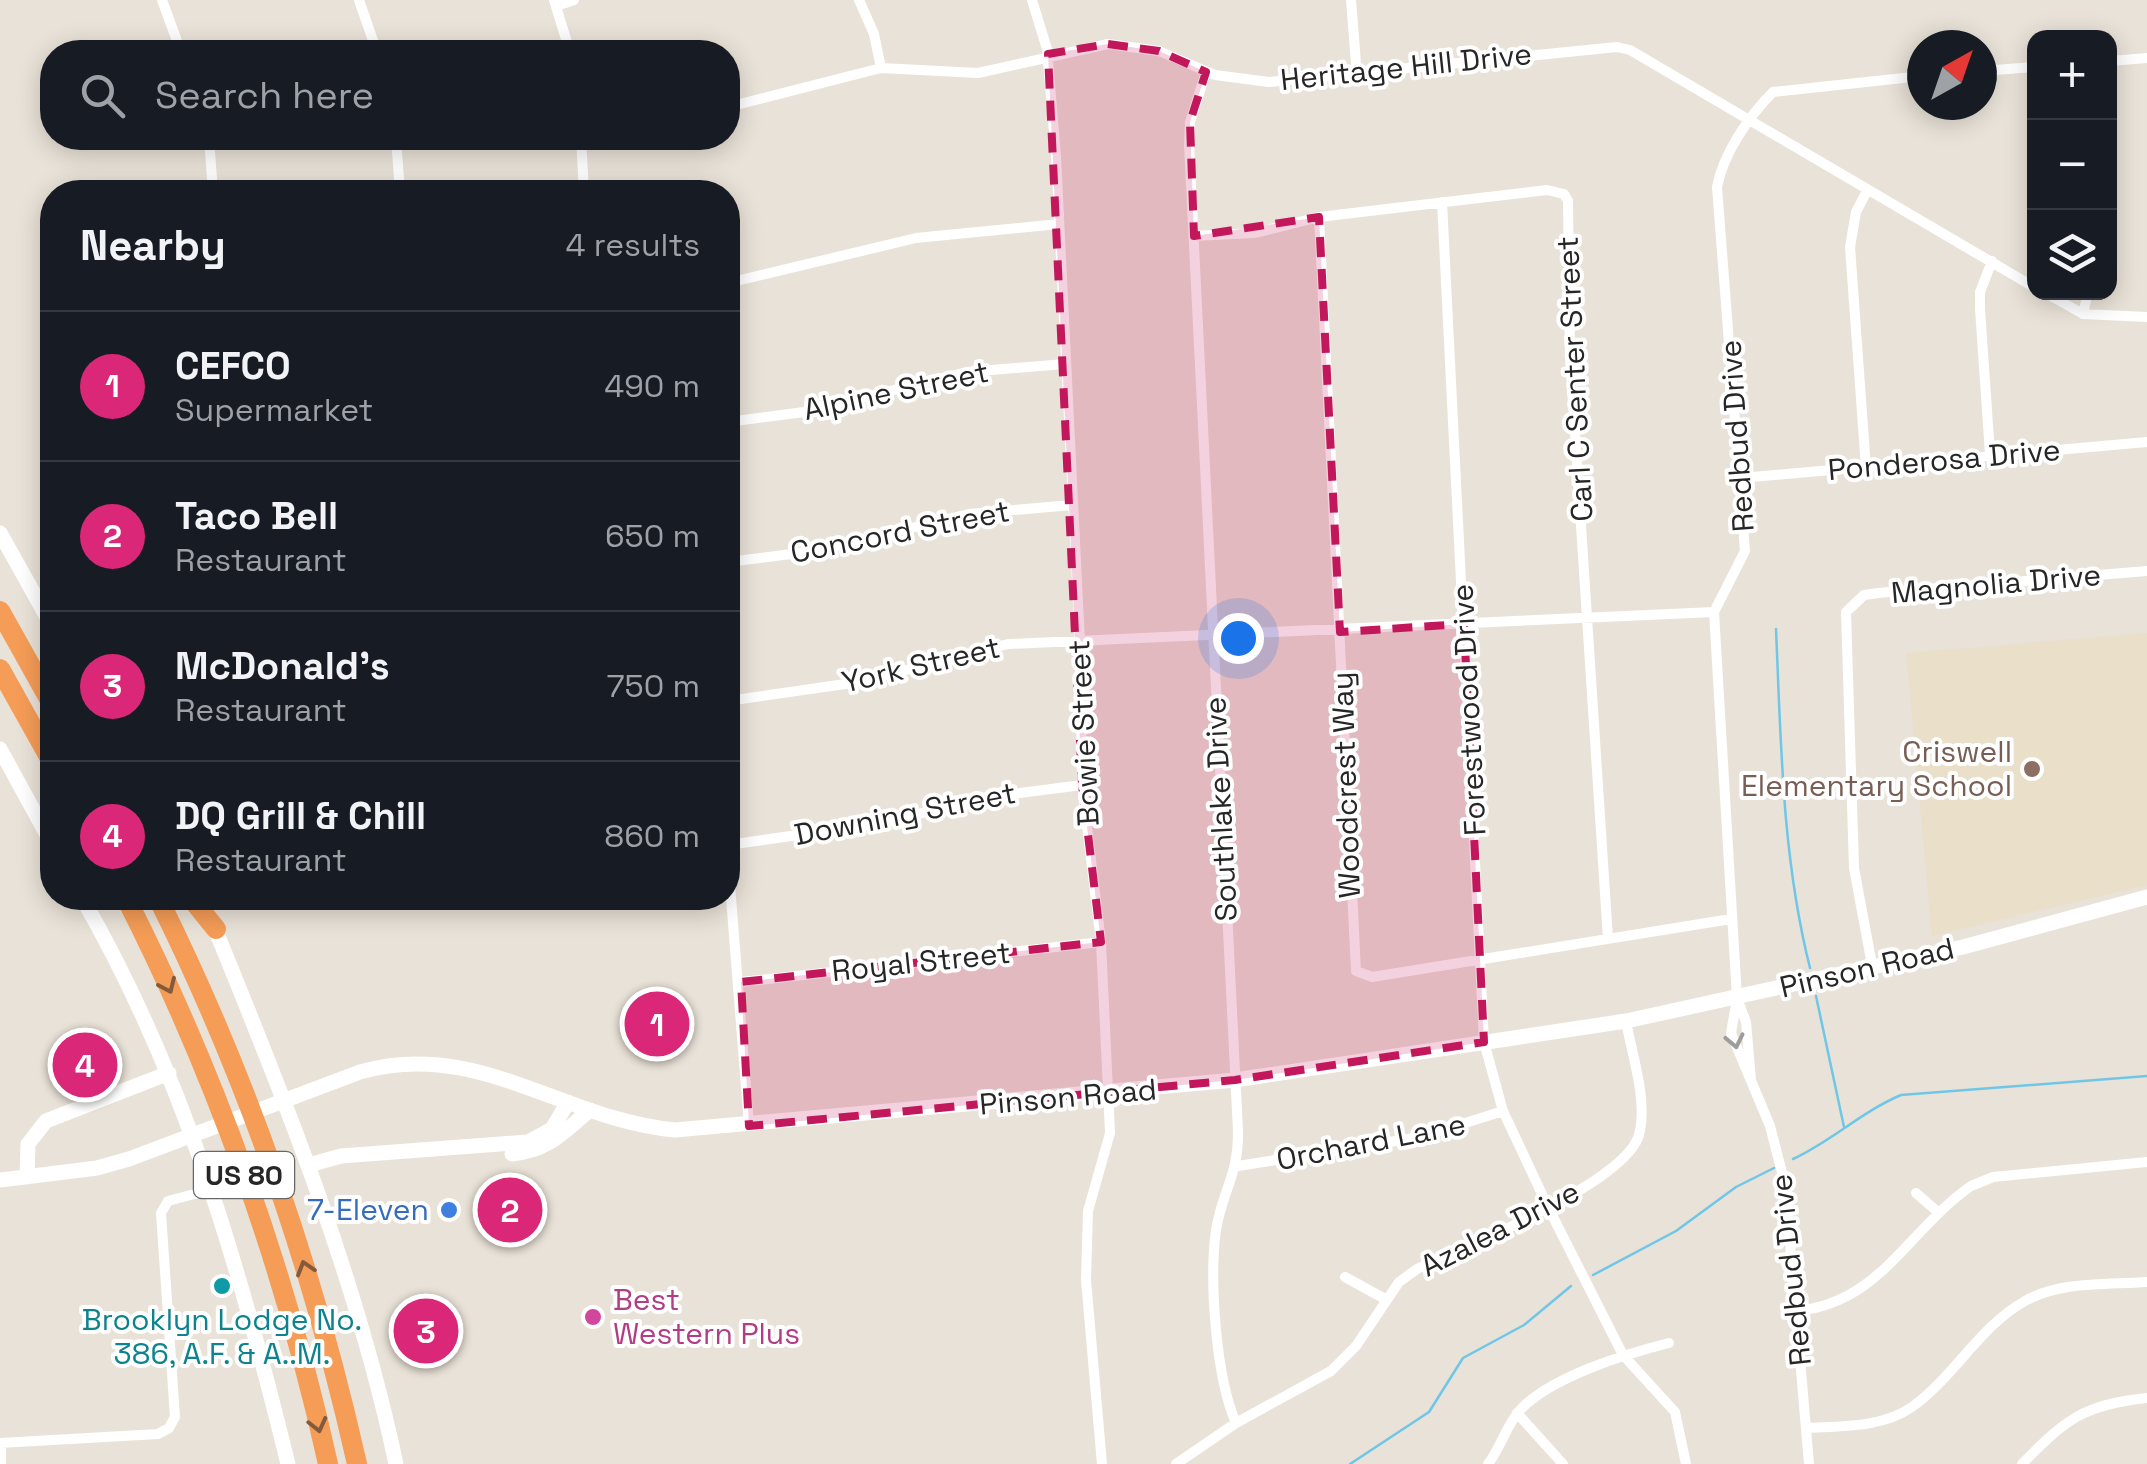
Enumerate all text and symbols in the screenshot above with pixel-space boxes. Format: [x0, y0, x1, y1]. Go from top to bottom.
north arrow [1907, 30, 1997, 120]
map controls [2027, 30, 2117, 300]
button: + [2027, 30, 2117, 120]
street label: Heritage Hill Drive [1278, 34, 1534, 99]
search box [40, 40, 740, 150]
icon: search [75, 68, 130, 123]
text: Search here [155, 71, 374, 119]
button: − [2027, 120, 2117, 210]
button: layers [2027, 210, 2117, 300]
text: Nearby [80, 219, 226, 272]
text: 4 results [565, 225, 700, 265]
street label: Carl C Senter Street [1548, 235, 1601, 523]
street label: Redbud Drive [1710, 339, 1763, 533]
text: CEFCO [175, 342, 291, 390]
street label: Alpine Street [800, 352, 992, 429]
text: 1 [105, 366, 120, 406]
text: 490 m [604, 366, 700, 406]
text: Supermarket [175, 390, 373, 430]
street label: Ponderosa Drive [1826, 430, 2062, 489]
street label: Concord Street [787, 491, 1013, 572]
text: Taco Bell [175, 492, 338, 540]
text: 2 [103, 516, 122, 556]
text: 650 m [605, 516, 700, 556]
text: Restaurant [175, 540, 347, 580]
street label: Magnolia Drive [1889, 555, 2103, 612]
street label: Forestwood Drive [1442, 583, 1495, 837]
your location [1213, 613, 1264, 664]
street label: York Street [838, 627, 1004, 702]
street label: Bowie Street [1059, 639, 1108, 827]
text: McDonald's [175, 642, 390, 690]
text: 3 [103, 666, 122, 706]
text: 750 m [607, 666, 700, 706]
street label: Woodcrest Way [1322, 671, 1369, 899]
text: Restaurant [175, 690, 347, 730]
street label: Southlake Drive [1195, 696, 1246, 922]
place label: Criswell Elementary School [1741, 732, 2012, 805]
marker: Criswell Elementary School [2021, 758, 2043, 780]
street label: Downing Street [791, 773, 1019, 854]
text: DQ Grill & Chill [175, 792, 426, 840]
text: 4 [102, 816, 123, 856]
text: 860 m [604, 816, 700, 856]
text: Restaurant [175, 840, 347, 880]
street label: Pinson Road [1776, 929, 1958, 1007]
street label: Royal Street [829, 933, 1012, 990]
one-way arrow [155, 976, 175, 994]
pin: 1 [624, 986, 690, 1062]
pin: 4 [52, 1028, 118, 1102]
one-way arrow [1723, 1032, 1744, 1049]
street label: Pinson Road [978, 1069, 1158, 1124]
street label: Orchard Lane [1273, 1104, 1469, 1179]
road number: US 80 [194, 1152, 294, 1198]
pin: 2 [478, 1172, 542, 1248]
street label: Azalea Drive [1414, 1172, 1586, 1285]
street label: Redbud Drive [1761, 1172, 1820, 1368]
place label: 7-Eleven [307, 1190, 429, 1229]
marker: 7-Eleven [438, 1199, 460, 1221]
one-way arrow [297, 1261, 317, 1278]
marker: Brooklyn Lodge No. 386, A.F. & A..M. [211, 1275, 233, 1297]
place label: Best Western Plus [613, 1280, 800, 1353]
pin: 3 [394, 1294, 458, 1368]
place label: Brooklyn Lodge No. 386, A.F. & A..M. [82, 1300, 362, 1373]
marker: Best Western Plus [582, 1306, 604, 1328]
one-way arrow [306, 1416, 327, 1433]

